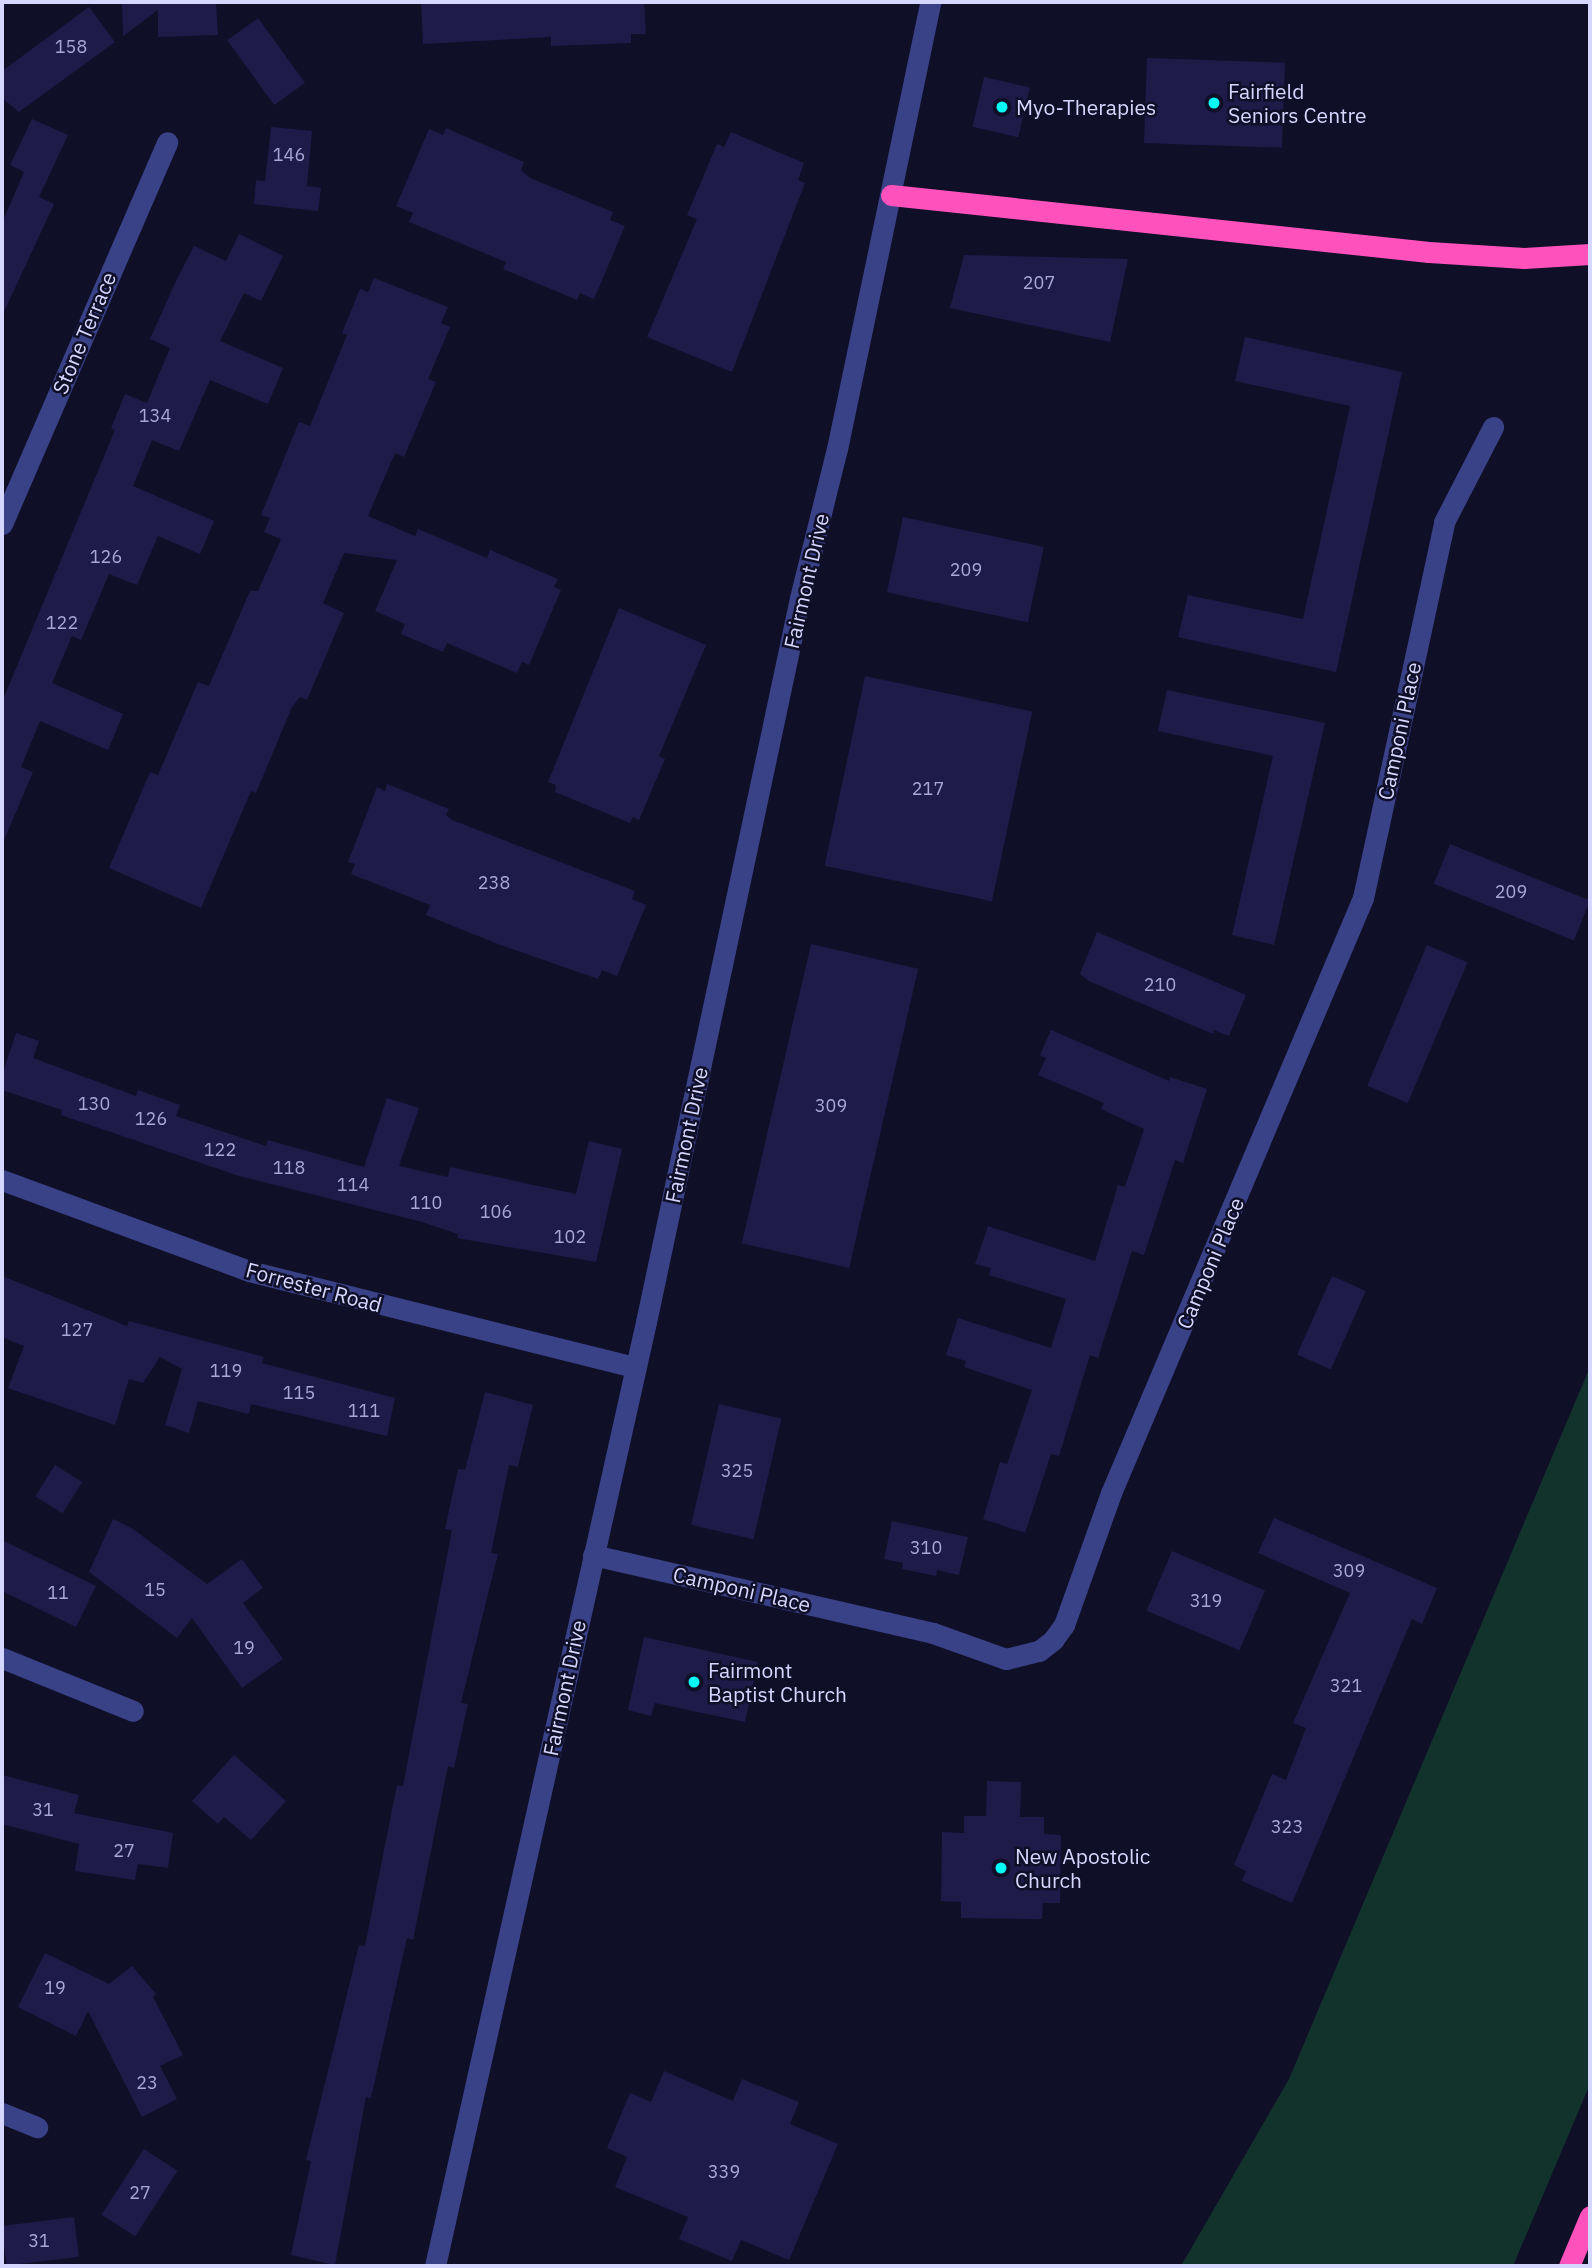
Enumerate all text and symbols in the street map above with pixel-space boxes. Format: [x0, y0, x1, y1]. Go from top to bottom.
house number: 158 [55, 36, 87, 58]
place label: Fairfield Seniors Centre [1228, 78, 1367, 128]
place label: Myo-Therapies [1016, 94, 1156, 120]
marker: Fairfield Seniors Centre [1206, 95, 1222, 111]
marker: Myo-Therapies [994, 99, 1010, 115]
house number: 146 [273, 144, 305, 166]
street label: Stone Terrace [47, 268, 121, 398]
house number: 207 [1023, 272, 1055, 294]
house number: 134 [139, 405, 171, 427]
street label: Fairmont Drive [778, 511, 834, 651]
house number: 126 [90, 546, 122, 568]
house number: 209 [950, 559, 982, 581]
house number: 122 [46, 612, 78, 634]
street label: Camponi Place [1372, 660, 1426, 802]
house number: 217 [912, 778, 944, 800]
house number: 238 [478, 872, 510, 894]
house number: 209 [1495, 881, 1527, 903]
house number: 210 [1144, 974, 1176, 996]
street label: Fairmont Drive [659, 1065, 713, 1205]
house number: 130 [78, 1093, 110, 1115]
house number: 309 [815, 1095, 847, 1117]
house number: 126 [135, 1108, 167, 1130]
house number: 122 [204, 1139, 236, 1161]
house number: 118 [273, 1157, 305, 1179]
house number: 114 [337, 1174, 369, 1196]
house number: 110 [410, 1192, 442, 1214]
street label: Camponi Place [1171, 1194, 1249, 1332]
house number: 106 [480, 1201, 512, 1223]
house number: 102 [554, 1226, 586, 1248]
street label: Forrester Road [243, 1257, 385, 1317]
house number: 127 [61, 1319, 93, 1341]
house number: 119 [210, 1360, 242, 1382]
house number: 115 [283, 1382, 315, 1404]
house number: 111 [348, 1400, 380, 1422]
house number: 325 [721, 1460, 753, 1482]
house number: 310 [910, 1537, 942, 1559]
house number: 309 [1333, 1560, 1365, 1582]
street label: Camponi Place [671, 1561, 813, 1617]
house number: 15 [144, 1579, 166, 1601]
house number: 11 [47, 1582, 69, 1604]
house number: 319 [1190, 1590, 1222, 1612]
street label: Fairmont Drive [537, 1618, 591, 1758]
house number: 19 [233, 1637, 255, 1659]
place label: Fairmont Baptist Church [708, 1657, 847, 1707]
marker: Fairmont Baptist Church [686, 1674, 702, 1690]
house number: 321 [1330, 1675, 1362, 1697]
house number: 31 [32, 1799, 54, 1821]
house number: 323 [1271, 1816, 1303, 1838]
house number: 27 [113, 1840, 135, 1862]
place label: New Apostolic Church [1015, 1843, 1150, 1893]
marker: New Apostolic Church [993, 1860, 1009, 1876]
house number: 19 [44, 1977, 66, 1999]
house number: 23 [136, 2072, 158, 2094]
house number: 339 [708, 2161, 740, 2183]
house number: 27 [129, 2182, 151, 2204]
house number: 31 [28, 2230, 50, 2252]

